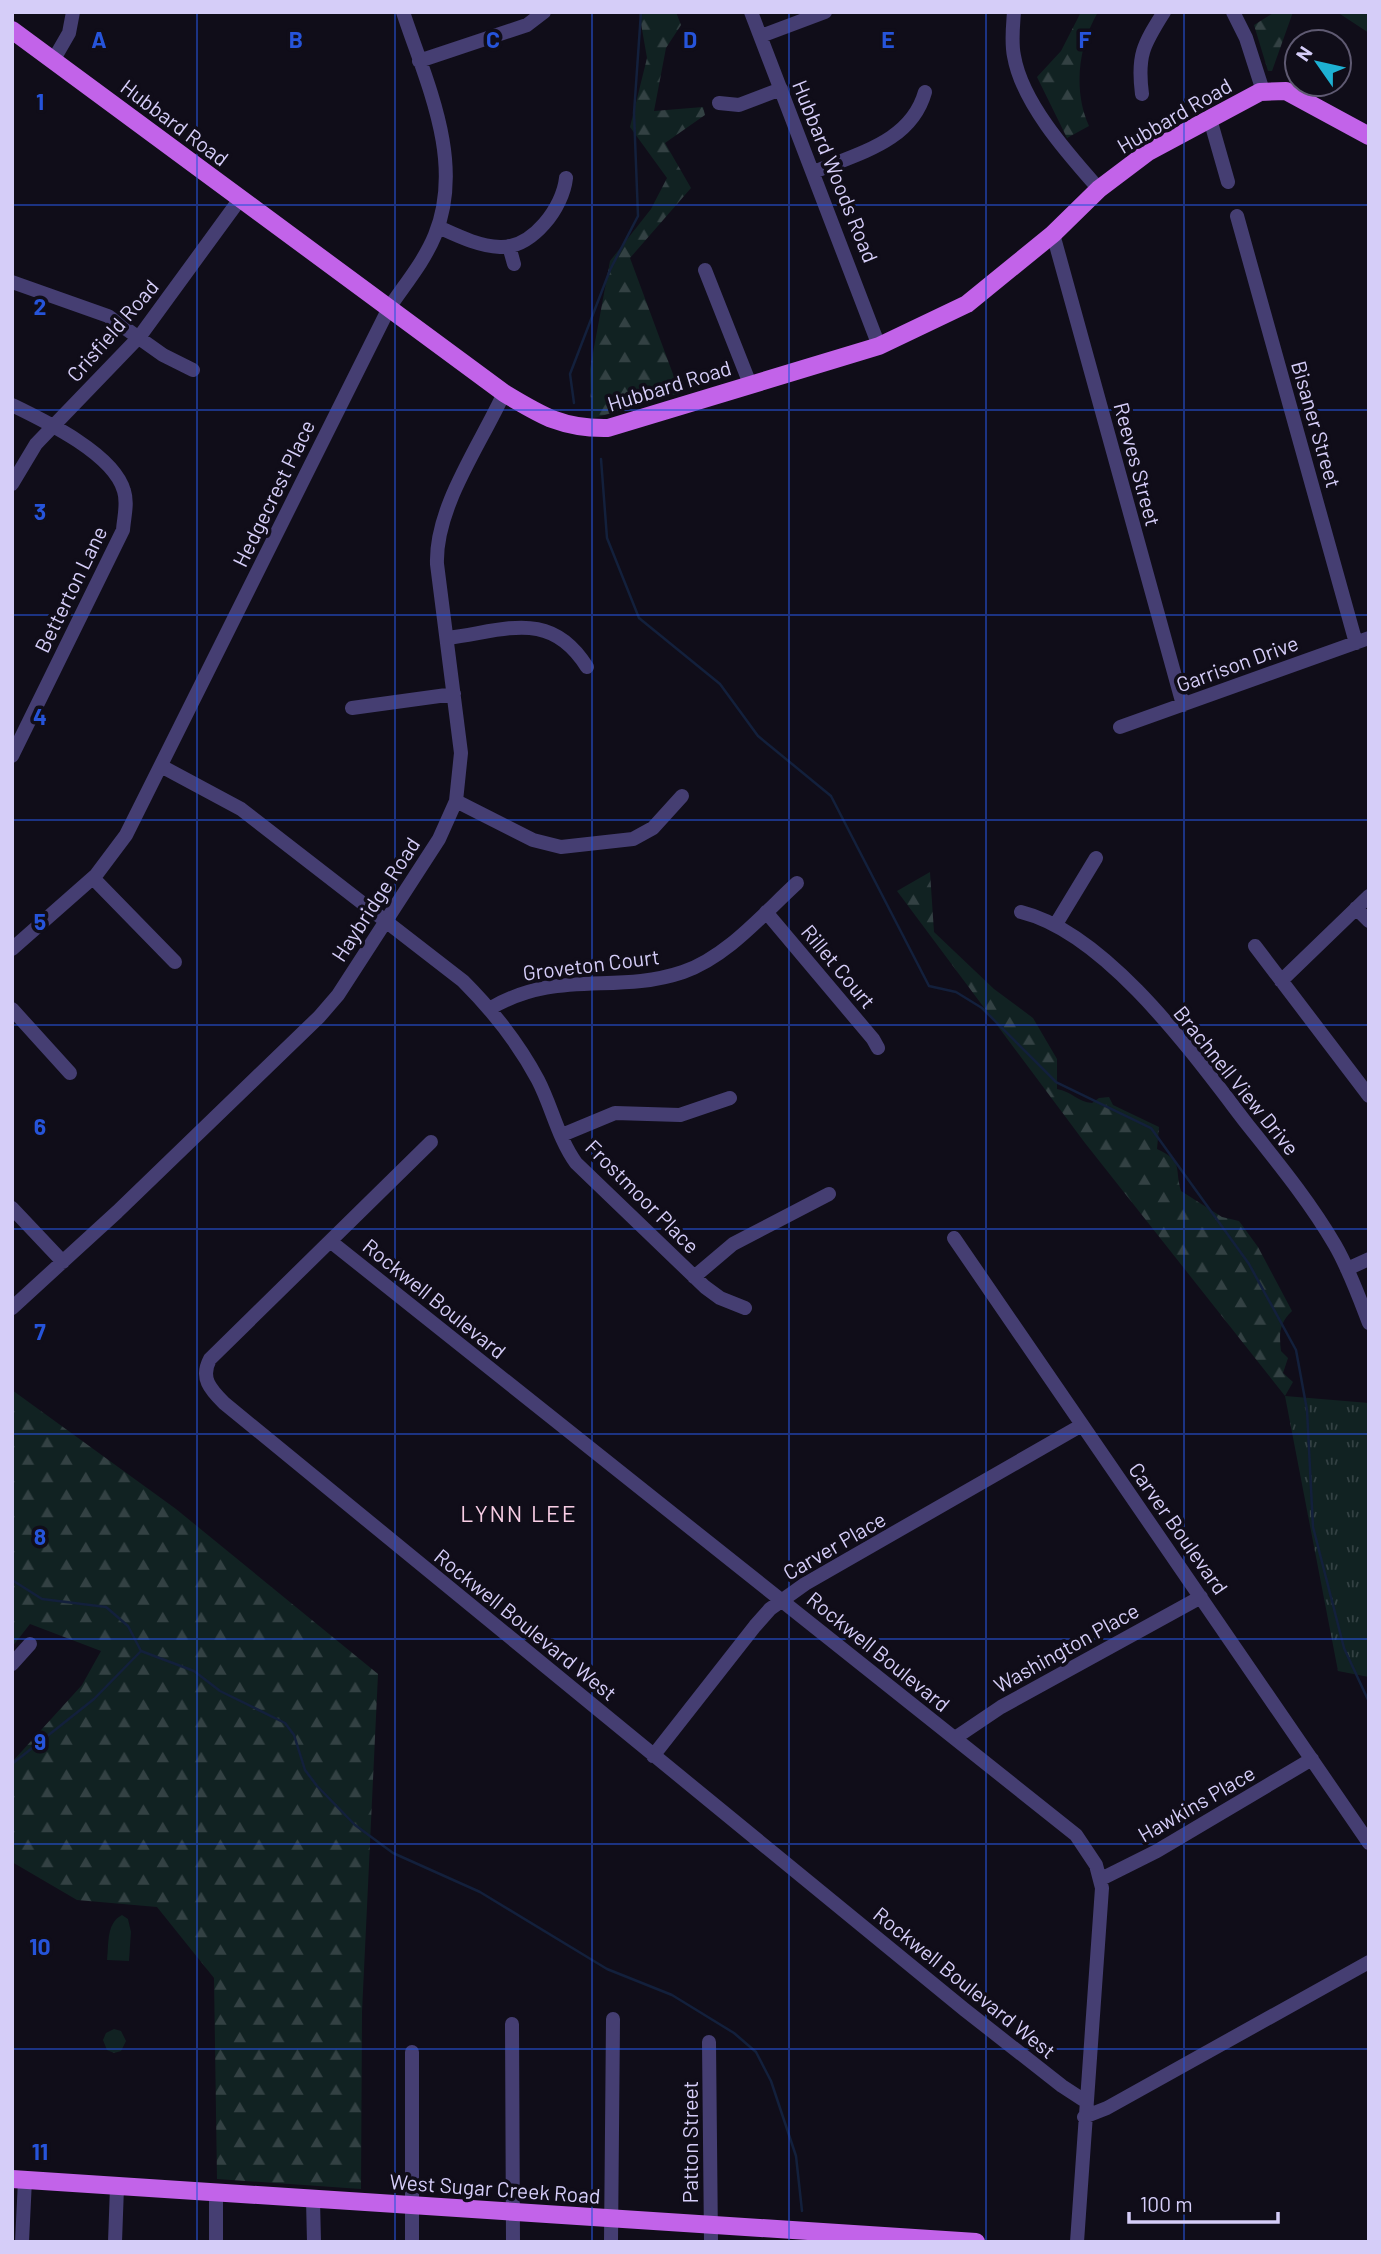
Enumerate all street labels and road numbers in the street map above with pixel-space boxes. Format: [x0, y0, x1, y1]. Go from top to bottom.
street label: Hubbard Road [1112, 72, 1236, 158]
street label: Hubbard Road [116, 73, 234, 171]
street label: Hubbard Woods Road [788, 76, 884, 266]
street label: Crisfield Road [61, 274, 163, 386]
street label: Hubbard Road [604, 354, 734, 416]
street label: Bisaner Street [1287, 358, 1347, 490]
street label: Reeves Street [1109, 399, 1167, 529]
street label: Hedgecrest Place [227, 415, 319, 571]
street label: Betterton Lane [29, 522, 111, 656]
street label: Garrison Drive [1173, 629, 1301, 697]
street label: Haybridge Road [326, 832, 424, 966]
street label: Rillet Court [797, 919, 881, 1013]
street label: Groveton Court [521, 943, 661, 985]
street label: Brachnell View Drive [1169, 1000, 1305, 1160]
street label: Frostmoor Place [581, 1134, 705, 1258]
street label: Rockwell Boulevard [359, 1233, 511, 1363]
street label: Carver Boulevard [1124, 1457, 1234, 1599]
street label: Carver Place [778, 1506, 890, 1584]
street label: Rockwell Boulevard West [430, 1543, 622, 1705]
street label: Rockwell Boulevard [803, 1586, 955, 1716]
street label: Washington Place [989, 1597, 1143, 1697]
street label: Hawkins Place [1133, 1759, 1259, 1847]
street label: Rockwell Boulevard West [869, 1901, 1061, 2063]
street label: Patton Street [677, 2081, 702, 2203]
street label: West Sugar Creek Road [389, 2168, 601, 2208]

